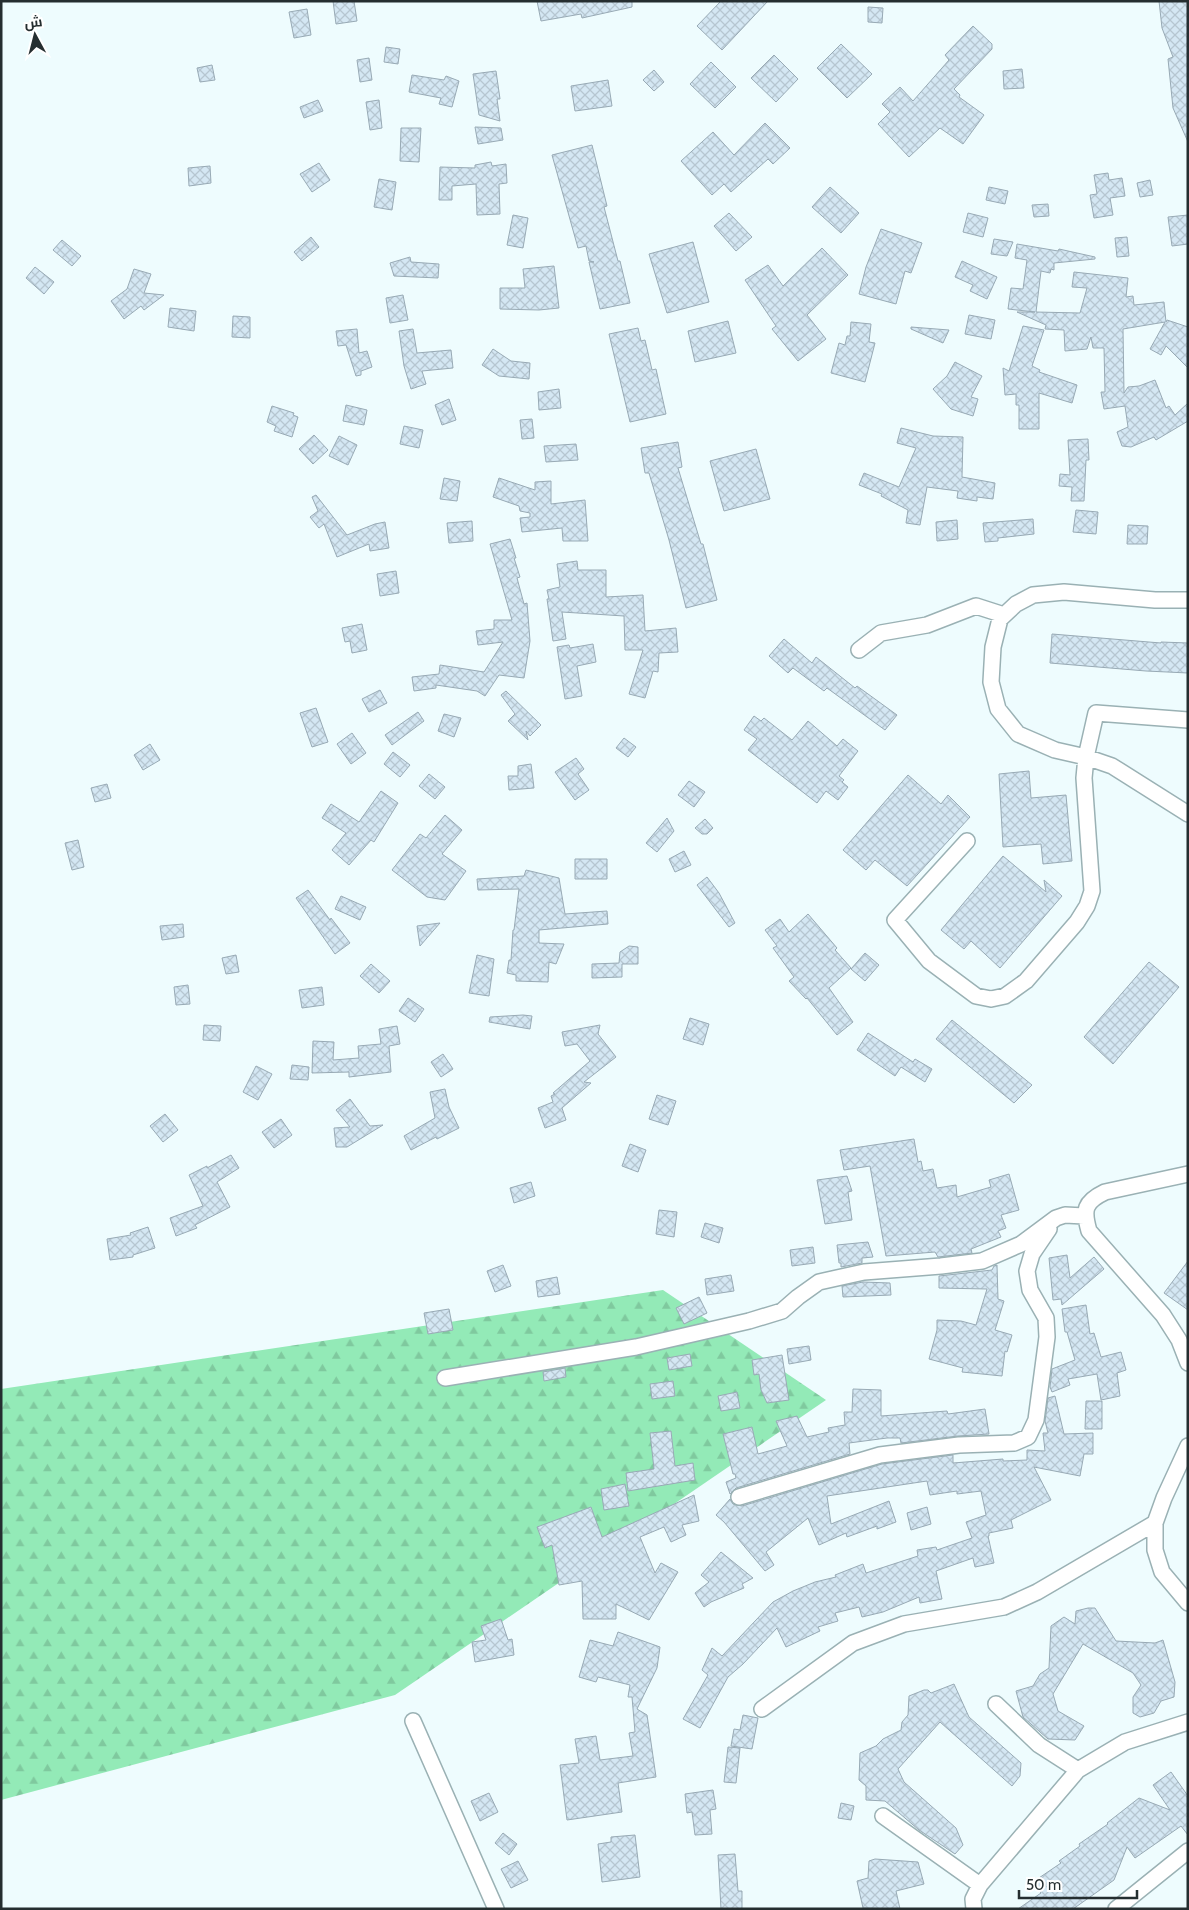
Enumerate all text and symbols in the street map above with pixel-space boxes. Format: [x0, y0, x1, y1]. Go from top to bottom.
north arrow [10, 10, 60, 60]
text: ش [23, 12, 43, 32]
scale bar [1019, 1868, 1136, 1900]
text: 50 m [1026, 1876, 1061, 1894]

